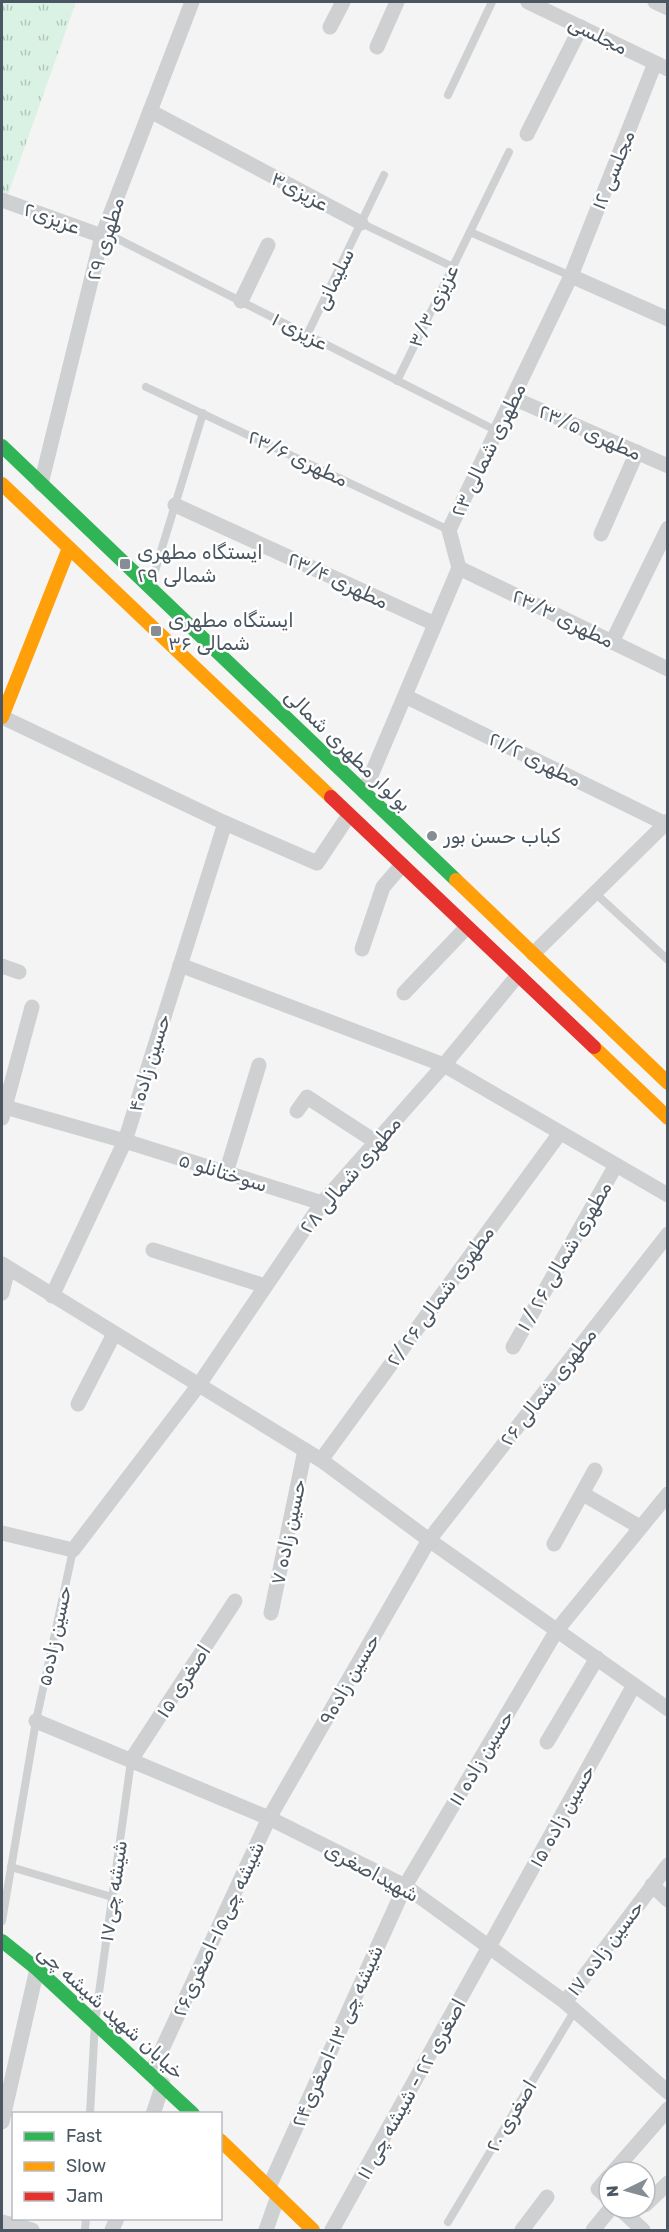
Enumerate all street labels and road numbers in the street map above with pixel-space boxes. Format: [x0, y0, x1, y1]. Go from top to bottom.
street label: مجلسی [565, 10, 631, 60]
street label: مجلسی ۱۲ [586, 127, 640, 213]
street label: عزیزی۳ [267, 166, 333, 216]
street label: مطهری ۲۹ [81, 194, 129, 284]
street label: عزیزی۲ [21, 197, 84, 239]
street label: سلیمانی [309, 244, 359, 314]
street label: عزیزی ۳/۳ [403, 261, 463, 351]
street label: عزیزی ۱ [268, 307, 332, 355]
street label: مطهری شمالی ۲۳ [445, 379, 531, 521]
street label: مطهری ۲۳/۵ [535, 399, 645, 465]
street label: مطهری ۲۳/۶ [244, 424, 352, 492]
street label: مطهری ۲۳/۴ [284, 546, 392, 614]
street label: مطهری ۲۳/۳ [508, 583, 618, 653]
street label: بولوار مطهری شمالی [280, 683, 416, 817]
street label: مطهری ۲۱/۲ [485, 726, 585, 792]
street label: حسین زاده۴ [123, 1011, 175, 1115]
street label: مطهری شمالی ۲۸ [294, 1112, 406, 1238]
street label: سوختانلو ۵ [176, 1147, 270, 1197]
street label: مطهری شمالی ۲۶ / ۱ [511, 1177, 617, 1335]
street label: مطهری شمالی ۲۶ /۲ [381, 1221, 499, 1371]
street label: مطهری شمالی ۲۶ [494, 1323, 602, 1451]
street label: حسین زاده ۷ [265, 1477, 311, 1587]
street label: حسین زاده۵ [32, 1583, 76, 1689]
street label: حسین زاده۹ [313, 1629, 385, 1729]
street label: اصغری ۱۵ [150, 1640, 216, 1722]
street label: حسین زاده ۱۱ [443, 1706, 519, 1810]
street label: حسین زاده ۱۵ [524, 1761, 600, 1871]
street label: شیشه چی۱۵-اصغری۲۶ [167, 1837, 269, 2021]
street label: شهیداصغری [321, 1837, 423, 1907]
street label: شیشه چی۱۷ [94, 1839, 132, 1943]
street label: حسین زاده ۱۷ [561, 1895, 649, 2001]
street label: خیابان شهید شیشه چی [33, 1940, 189, 2084]
street label: شیشه چی ۱۳-اصغری۲۴ [286, 1941, 388, 2131]
street label: اصغری ۲۲ - شیشه چی ۱۱ [351, 1994, 471, 2184]
street label: اصغری ۲۰ [480, 2076, 542, 2156]

